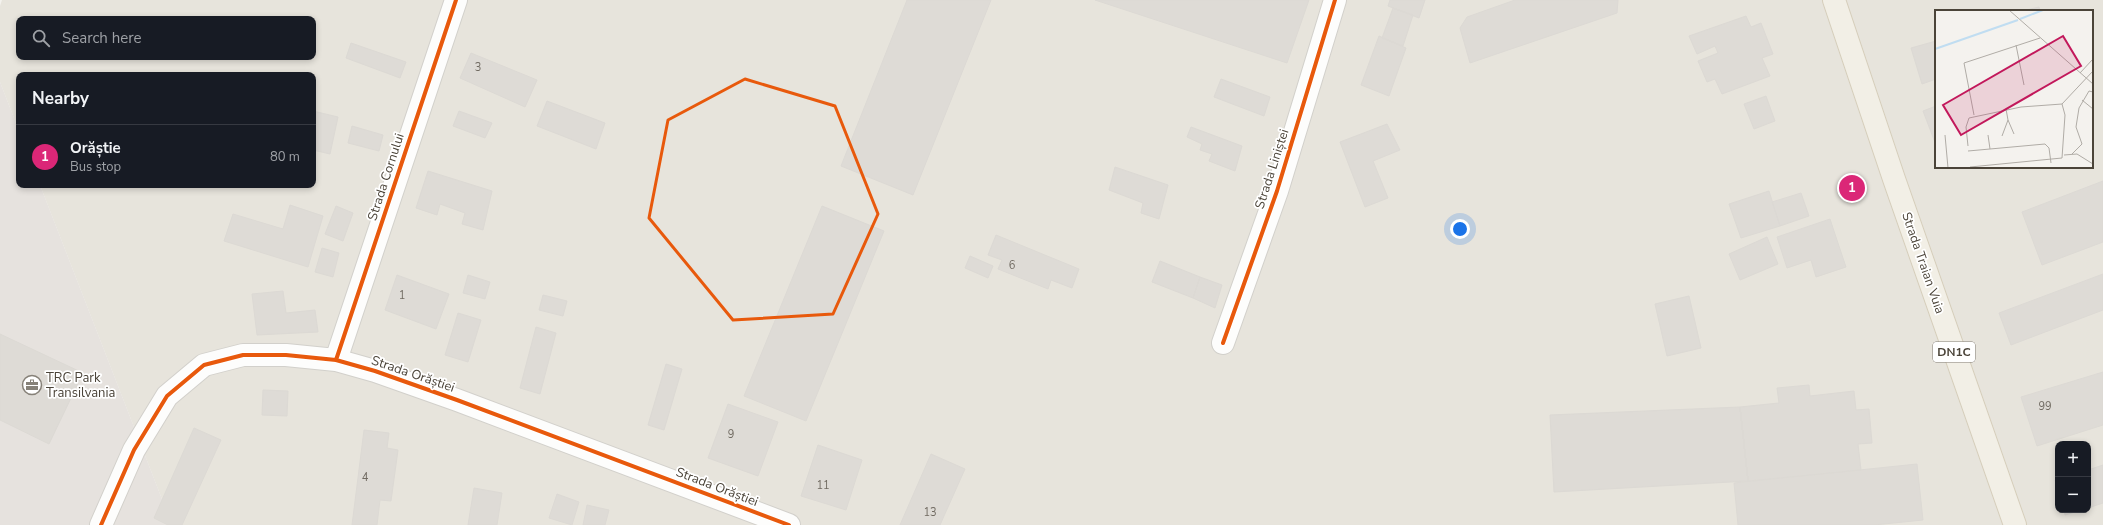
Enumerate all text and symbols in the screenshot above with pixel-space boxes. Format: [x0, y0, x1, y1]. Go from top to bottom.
inset map [1935, 10, 2093, 168]
search box [16, 16, 316, 60]
icon: search [30, 27, 52, 49]
text: Search here [62, 28, 142, 48]
house number: 3 [475, 60, 481, 75]
text: Nearby [32, 87, 89, 110]
street label: Strada Liniștei [1251, 127, 1293, 211]
street label: Strada Cornului [363, 131, 409, 223]
text: Orăștie [70, 138, 121, 158]
text: 1 [41, 148, 49, 166]
text: 80 m [270, 148, 300, 166]
text: Bus stop [70, 158, 121, 176]
pin: 1 [1839, 173, 1865, 203]
street label: Strada Traian Vuia [1897, 210, 1949, 316]
your location [1450, 219, 1470, 239]
house number: 6 [1009, 258, 1016, 273]
house number: 1 [399, 288, 405, 303]
road number: DN1C [1933, 342, 1975, 362]
street label: Strada Orăștiei [369, 351, 457, 397]
place label: TRC Park Transilvania [46, 369, 115, 402]
office icon: TRC Park Transilvania [21, 374, 43, 396]
house number: 99 [2038, 399, 2052, 414]
house number: 9 [728, 427, 734, 442]
map controls [2055, 441, 2091, 513]
button: + [2055, 441, 2091, 477]
street label: Strada Orăștiei [673, 463, 761, 511]
house number: 4 [362, 470, 369, 485]
button: − [2055, 477, 2091, 513]
house number: 11 [816, 478, 830, 493]
house number: 13 [923, 505, 937, 520]

